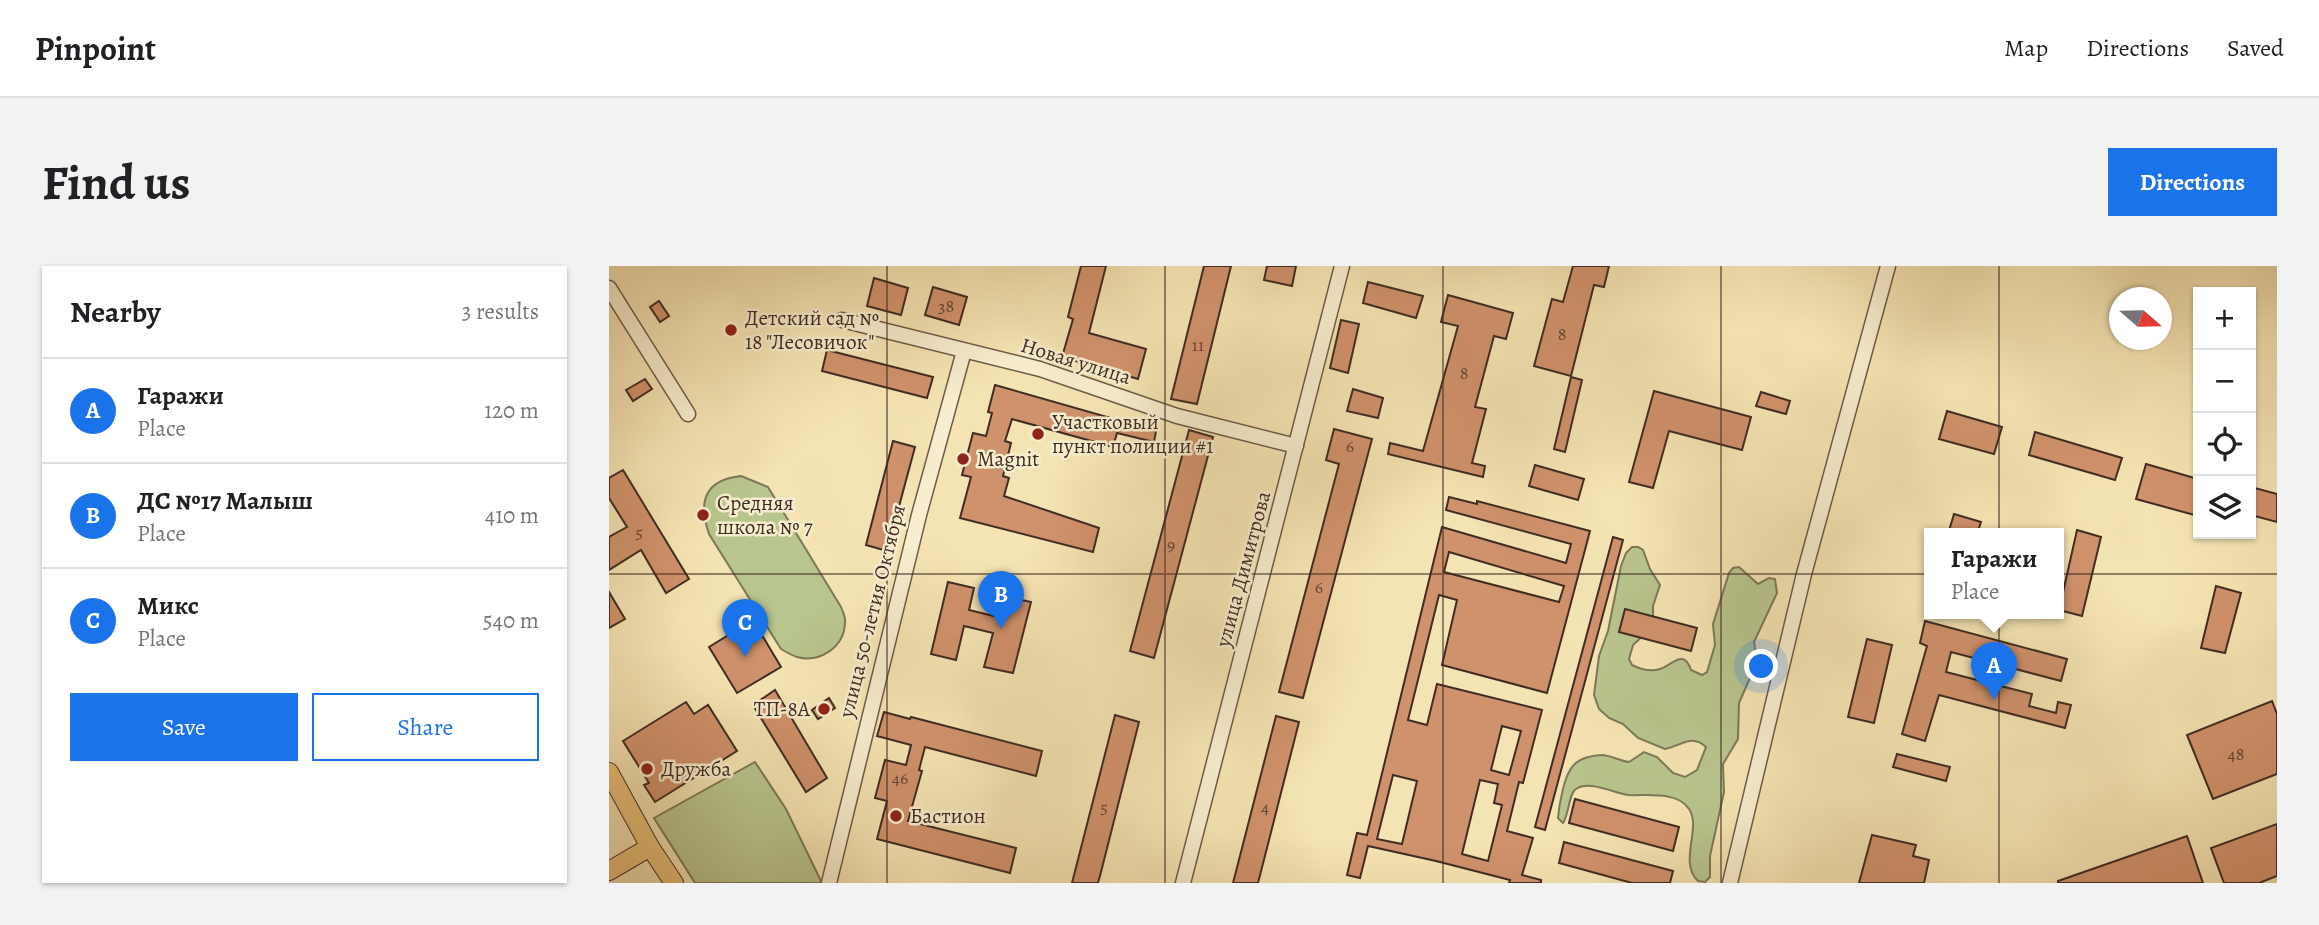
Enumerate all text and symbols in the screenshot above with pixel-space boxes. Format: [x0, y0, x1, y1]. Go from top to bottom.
text: Pinpoint [35, 26, 156, 71]
text: Map [2004, 32, 2048, 64]
text: Directions [2086, 32, 2189, 64]
text: Saved [2227, 32, 2284, 64]
button: Directions [2108, 148, 2277, 216]
text: Find us [42, 149, 190, 216]
north arrow [2109, 287, 2172, 350]
map controls [2193, 287, 2256, 539]
button: + [2193, 287, 2256, 350]
text: Nearby [70, 292, 161, 332]
house number: 38 [938, 294, 954, 318]
text: 3 results [462, 296, 539, 327]
place label: Детский сад № 18 "Лесовичок" [745, 304, 879, 356]
marker: Детский сад № 18 "Лесовичок" [723, 322, 739, 338]
house number: 8 [1558, 322, 1566, 346]
street label: Новая улица [1018, 331, 1135, 391]
house number: 11 [1192, 333, 1204, 357]
button: − [2193, 350, 2256, 413]
house number: 8 [1460, 361, 1468, 385]
text: Гаражи [137, 378, 224, 413]
text: A [86, 395, 100, 426]
text: 120 m [484, 395, 539, 426]
place label: Участковый пункт полиции #1 [1052, 408, 1213, 460]
text: Place [137, 413, 186, 444]
button: locate [2193, 413, 2256, 476]
marker: Участковый пункт полиции #1 [1030, 426, 1046, 442]
house number: 6 [1346, 434, 1354, 458]
place label: Magnit [977, 445, 1039, 473]
marker: Magnit [955, 451, 971, 467]
button: layers [2193, 476, 2256, 539]
text: ДС №17 Малыш [137, 483, 313, 518]
street label: улица Димитрова [1208, 488, 1277, 651]
place label: Средняя школа № 7 [717, 489, 813, 541]
text: B [86, 500, 100, 531]
text: 410 m [485, 500, 539, 531]
street label: улица 50-летия Октября [832, 502, 912, 721]
marker: Средняя школа № 7 [695, 507, 711, 523]
text: Place [137, 518, 186, 549]
house number: 5 [635, 520, 643, 544]
popup [1924, 528, 2064, 619]
house number: 9 [1167, 533, 1175, 557]
text: Гаражи [1951, 541, 2037, 576]
pin: B [978, 571, 1024, 629]
house number: 6 [1315, 575, 1323, 599]
text: Place [1951, 576, 1999, 607]
text: Микс [137, 588, 199, 623]
pin: C [722, 599, 768, 657]
text: C [86, 605, 100, 636]
text: 540 m [483, 605, 539, 636]
text: Place [137, 623, 186, 654]
pin: A [1971, 642, 2017, 700]
your location [1744, 649, 1778, 683]
button: Save [70, 693, 298, 761]
button: Share [312, 693, 539, 761]
place label: ТП-8А [754, 695, 811, 723]
marker: ТП-8А [816, 701, 832, 717]
house number: 48 [2228, 742, 2244, 766]
place label: Дружба [661, 755, 731, 783]
marker: Дружба [639, 761, 655, 777]
house number: 46 [892, 766, 908, 790]
house number: 5 [1100, 795, 1108, 819]
house number: 4 [1261, 795, 1269, 819]
place label: Бастион [910, 802, 986, 830]
marker: Бастион [888, 808, 904, 824]

